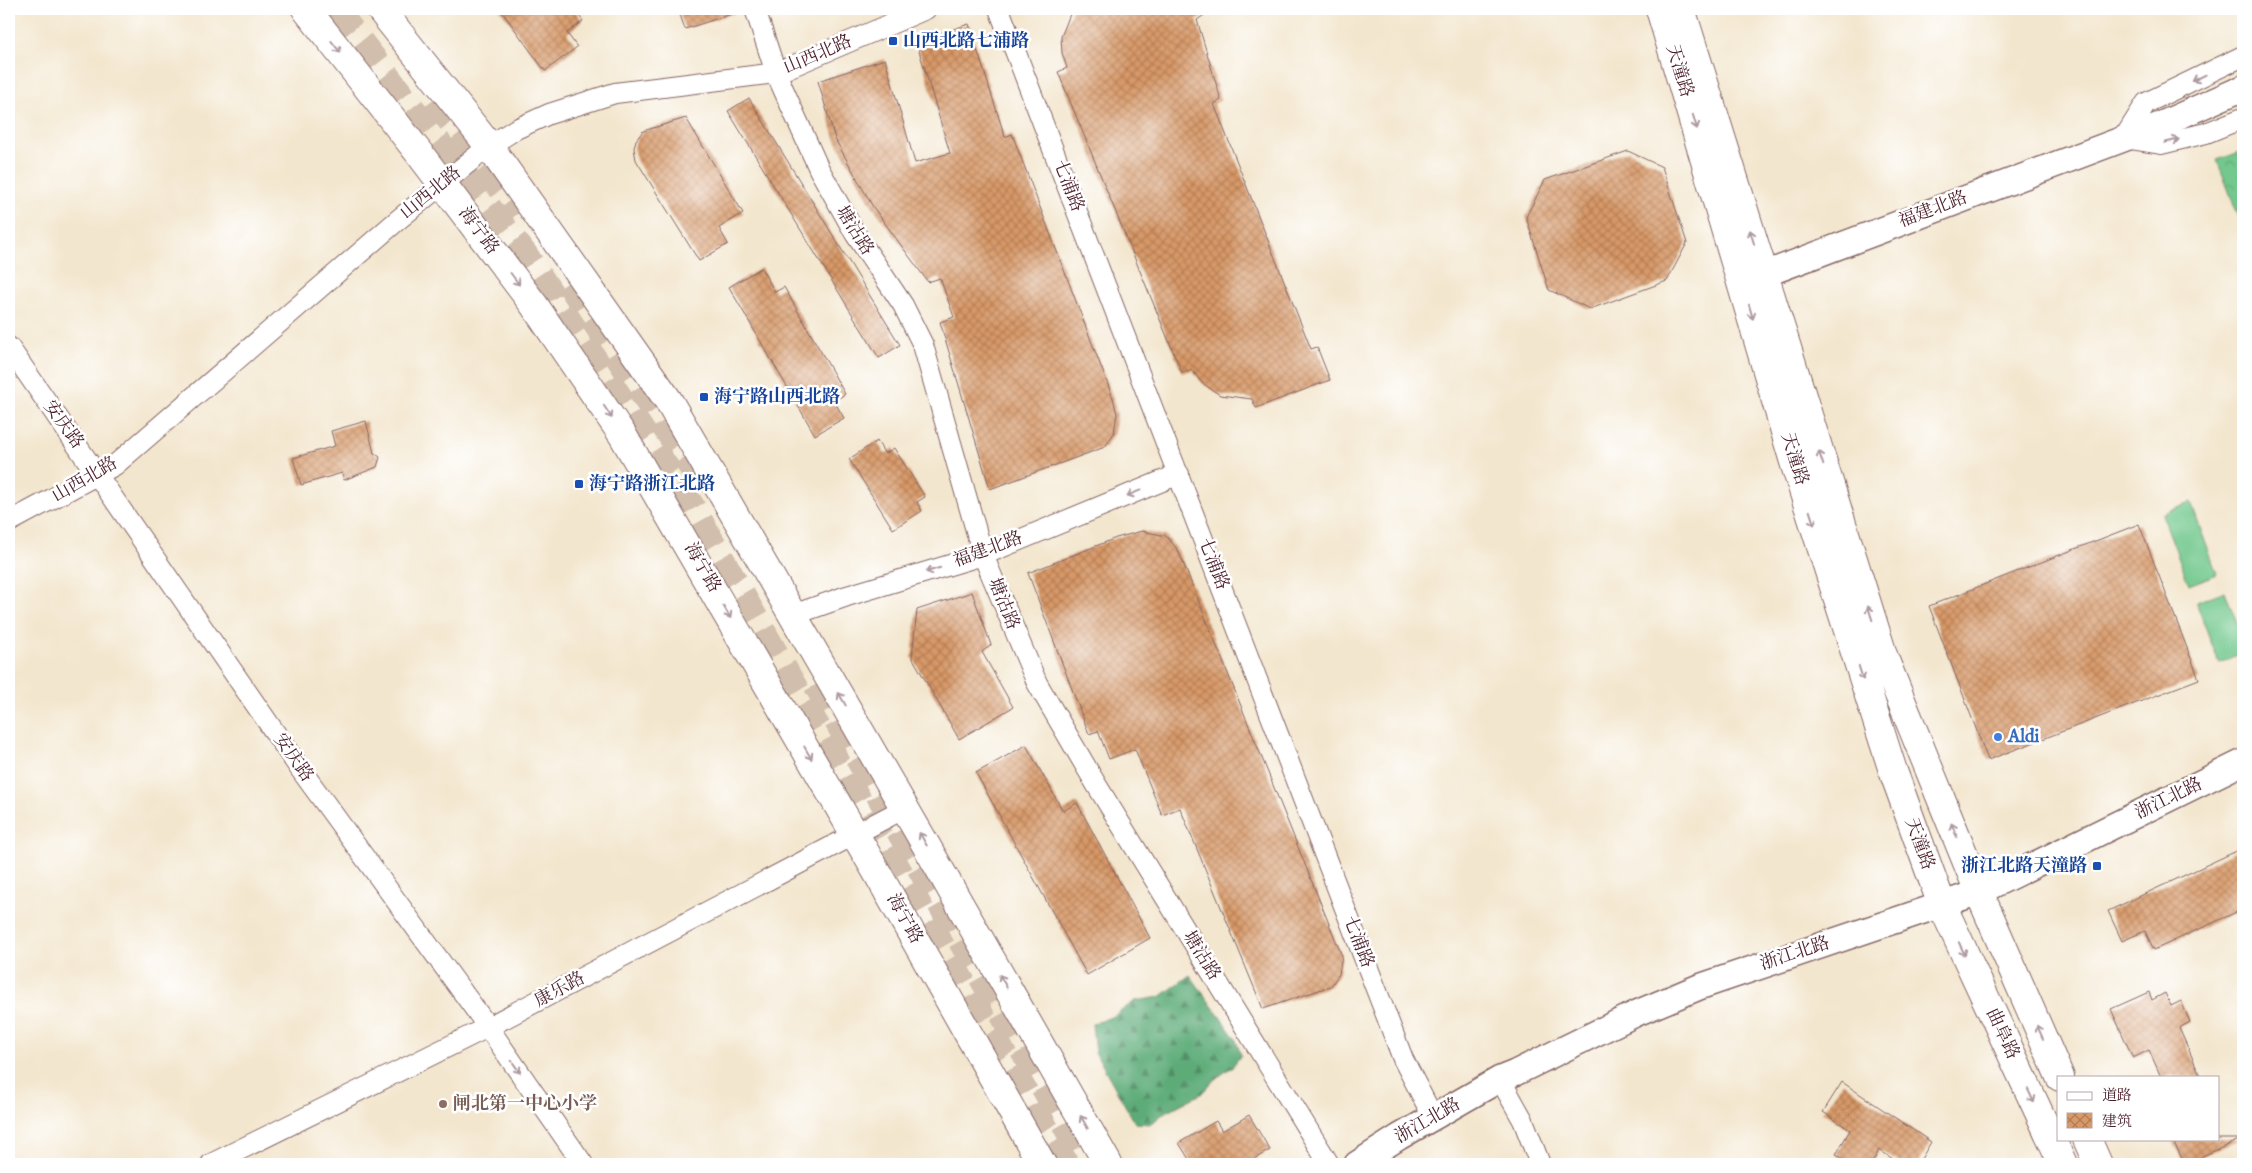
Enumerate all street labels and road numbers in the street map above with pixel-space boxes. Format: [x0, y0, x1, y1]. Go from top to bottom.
street label: 山西北路 [780, 30, 856, 80]
street label: 天潼路 [1660, 42, 1698, 100]
street label: 七浦路 [1048, 157, 1088, 215]
street label: 山西北路 [396, 161, 466, 225]
street label: 福建北路 [1895, 186, 1971, 234]
street label: 塘沽路 [830, 202, 878, 260]
street label: 海宁路 [453, 203, 503, 259]
street label: 安庆路 [38, 396, 88, 454]
street label: 天潼路 [1775, 430, 1813, 488]
street label: 山西北路 [48, 452, 122, 508]
street label: 福建北路 [950, 527, 1026, 573]
street label: 七浦路 [1193, 535, 1233, 593]
street label: 海宁路 [679, 539, 725, 597]
street label: 塘沽路 [982, 575, 1024, 633]
street label: 安庆路 [268, 729, 318, 787]
street label: 浙江北路 [2132, 773, 2206, 825]
street label: 天潼路 [1899, 815, 1939, 873]
street label: 海宁路 [881, 890, 927, 948]
street label: 七浦路 [1338, 913, 1378, 971]
street label: 塘沽路 [1177, 927, 1225, 985]
street label: 浙江北路 [1757, 932, 1833, 976]
street label: 康乐路 [531, 967, 589, 1013]
street label: 曲阜路 [1980, 1005, 2024, 1063]
street label: 浙江北路 [1391, 1093, 1465, 1149]

